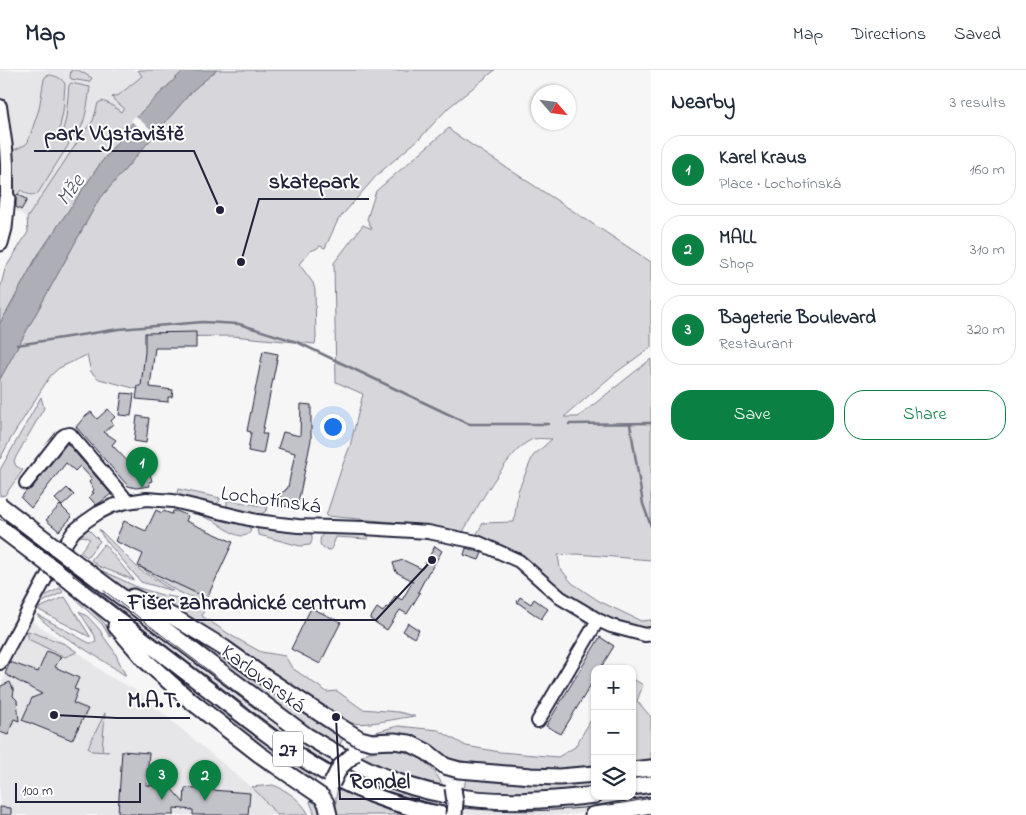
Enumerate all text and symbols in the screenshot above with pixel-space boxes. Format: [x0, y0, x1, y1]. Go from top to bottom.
text: Map [25, 17, 66, 52]
text: Map [793, 22, 823, 48]
text: Directions [851, 22, 926, 48]
text: Saved [954, 22, 1001, 48]
north arrow [531, 85, 576, 130]
text: Nearby [671, 88, 735, 118]
text: 3 results [950, 91, 1006, 115]
callout: park Výstaviště [34, 114, 194, 151]
text: park Výstaviště [44, 119, 185, 152]
text: Karel Kraus [719, 145, 807, 172]
text: 1 [685, 158, 691, 182]
text: 160 m [970, 158, 1005, 182]
callout: skatepark [259, 162, 369, 199]
water label: Mže [49, 167, 95, 213]
text: skatepark [269, 167, 360, 199]
text: Place · Lochotínská [719, 172, 841, 196]
text: MALL [719, 225, 756, 252]
text: 2 [684, 238, 692, 262]
text: 310 m [970, 238, 1005, 262]
text: Shop [719, 252, 754, 276]
text: Bageterie Boulevard [719, 305, 876, 332]
text: 3 [685, 318, 691, 342]
text: 320 m [967, 318, 1005, 342]
text: Restaurant [719, 332, 793, 356]
button: Save [671, 390, 834, 440]
button: Share [844, 390, 1006, 440]
your location [320, 414, 346, 440]
pin: 1 [126, 447, 158, 488]
street label: Lochotínská [219, 479, 323, 523]
callout: Fišer zahradnické centrum [118, 583, 376, 620]
text: Fišer zahradnické centrum [127, 588, 366, 620]
street label: Karlovarská [214, 638, 312, 722]
map controls [591, 665, 636, 800]
button: + [591, 665, 636, 710]
callout: M.A.T. [117, 681, 190, 718]
text: M.A.T. [128, 686, 181, 718]
button: − [591, 710, 636, 755]
road number: 27 [273, 732, 303, 766]
button: layers [591, 755, 636, 800]
pin: 3 [146, 759, 178, 800]
pin: 2 [189, 760, 221, 801]
callout: Rondel [340, 762, 420, 799]
text: Rondel [350, 767, 410, 799]
scale bar [15, 780, 141, 803]
text: 100 m [22, 781, 53, 802]

